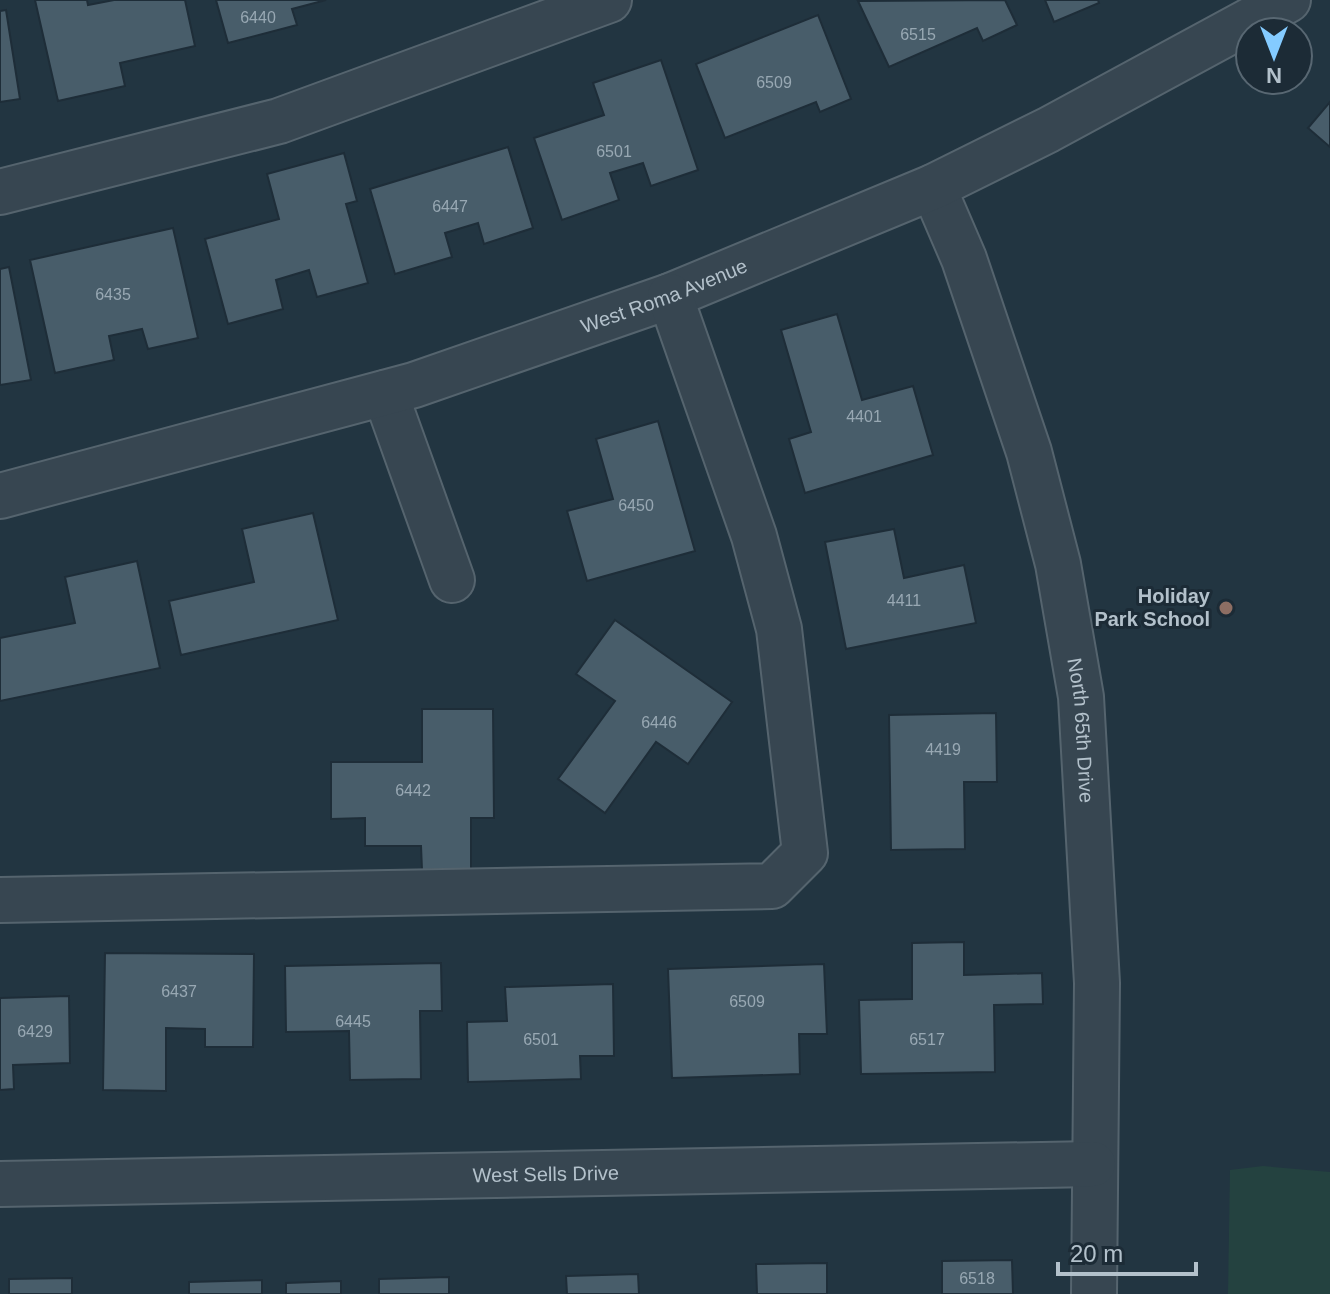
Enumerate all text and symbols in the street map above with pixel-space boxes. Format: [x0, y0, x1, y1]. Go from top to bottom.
house number: 6440 [240, 9, 276, 26]
north arrow [1234, 16, 1314, 96]
house number: 6515 [900, 26, 936, 43]
text: N [1266, 63, 1282, 88]
house number: 6509 [756, 74, 792, 91]
house number: 6501 [596, 143, 632, 160]
house number: 6447 [432, 198, 468, 215]
street label: West Roma Avenue [578, 254, 750, 337]
house number: 6435 [95, 286, 131, 303]
house number: 4401 [846, 408, 882, 425]
house number: 6450 [618, 497, 654, 514]
place label: Holiday Park School [1094, 585, 1211, 630]
house number: 4411 [887, 592, 921, 609]
marker: Holiday Park School [1217, 599, 1235, 617]
street label: North 65th Drive [1063, 656, 1098, 804]
house number: 6446 [641, 714, 677, 731]
house number: 4419 [925, 741, 961, 758]
house number: 6442 [395, 782, 431, 799]
house number: 6437 [161, 983, 197, 1000]
house number: 6509 [729, 993, 765, 1010]
house number: 6445 [335, 1013, 371, 1030]
house number: 6429 [17, 1023, 53, 1040]
house number: 6501 [523, 1031, 559, 1048]
house number: 6517 [909, 1031, 945, 1048]
street label: West Sells Drive [473, 1162, 619, 1186]
scale bar [1058, 1226, 1196, 1276]
text: 20 m [1070, 1240, 1123, 1267]
house number: 6518 [959, 1270, 995, 1287]

